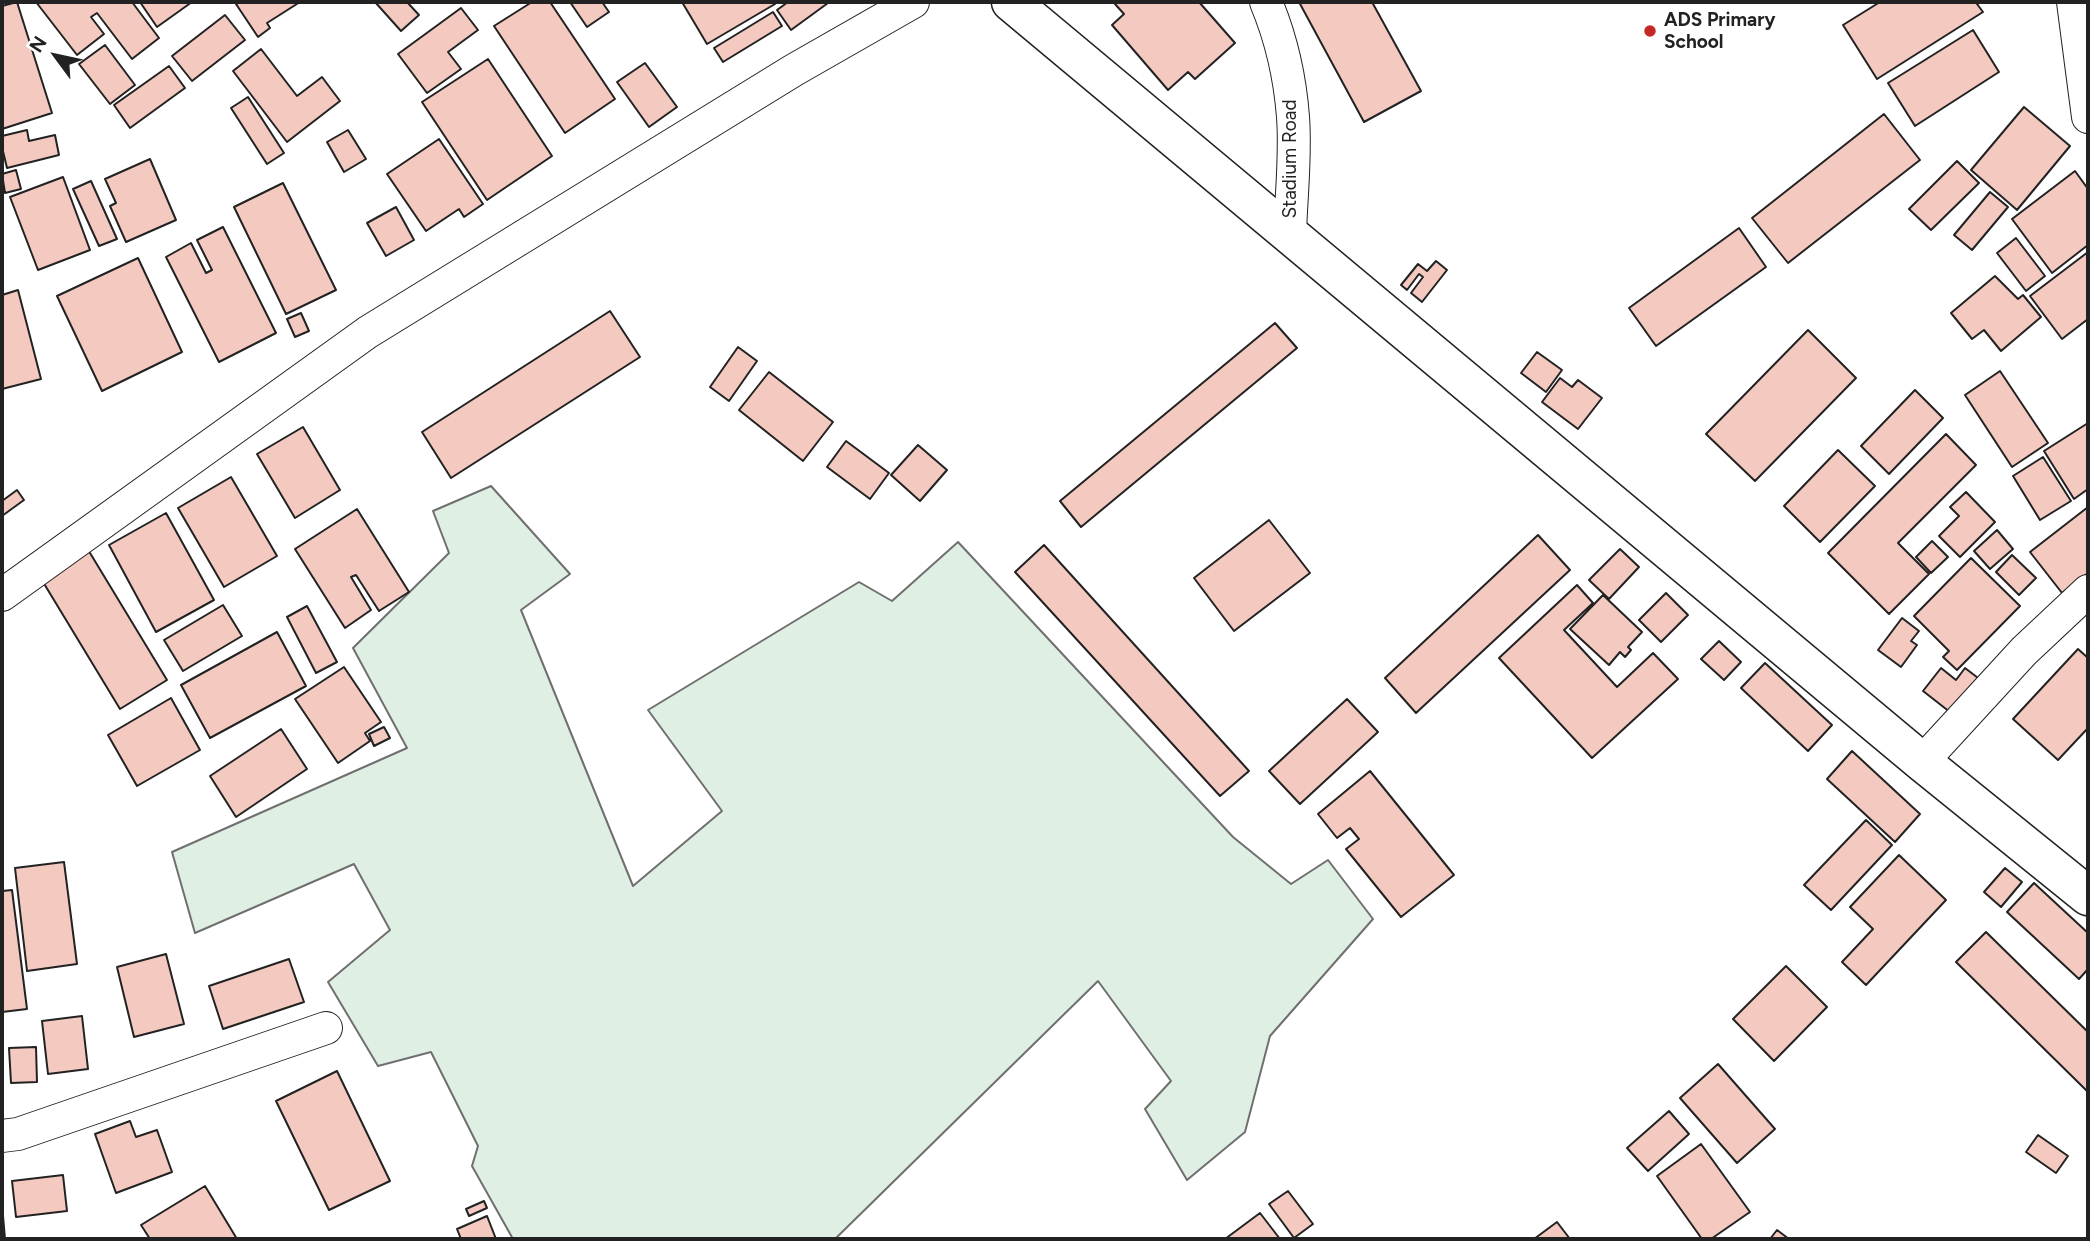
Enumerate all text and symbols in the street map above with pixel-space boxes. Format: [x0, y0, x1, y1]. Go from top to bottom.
place label: ADS Primary School [1664, 9, 1775, 53]
north arrow [21, 21, 91, 91]
marker: ADS Primary School [1642, 23, 1658, 39]
text: N [24, 32, 52, 57]
street label: Stadium Road [1279, 99, 1301, 219]

